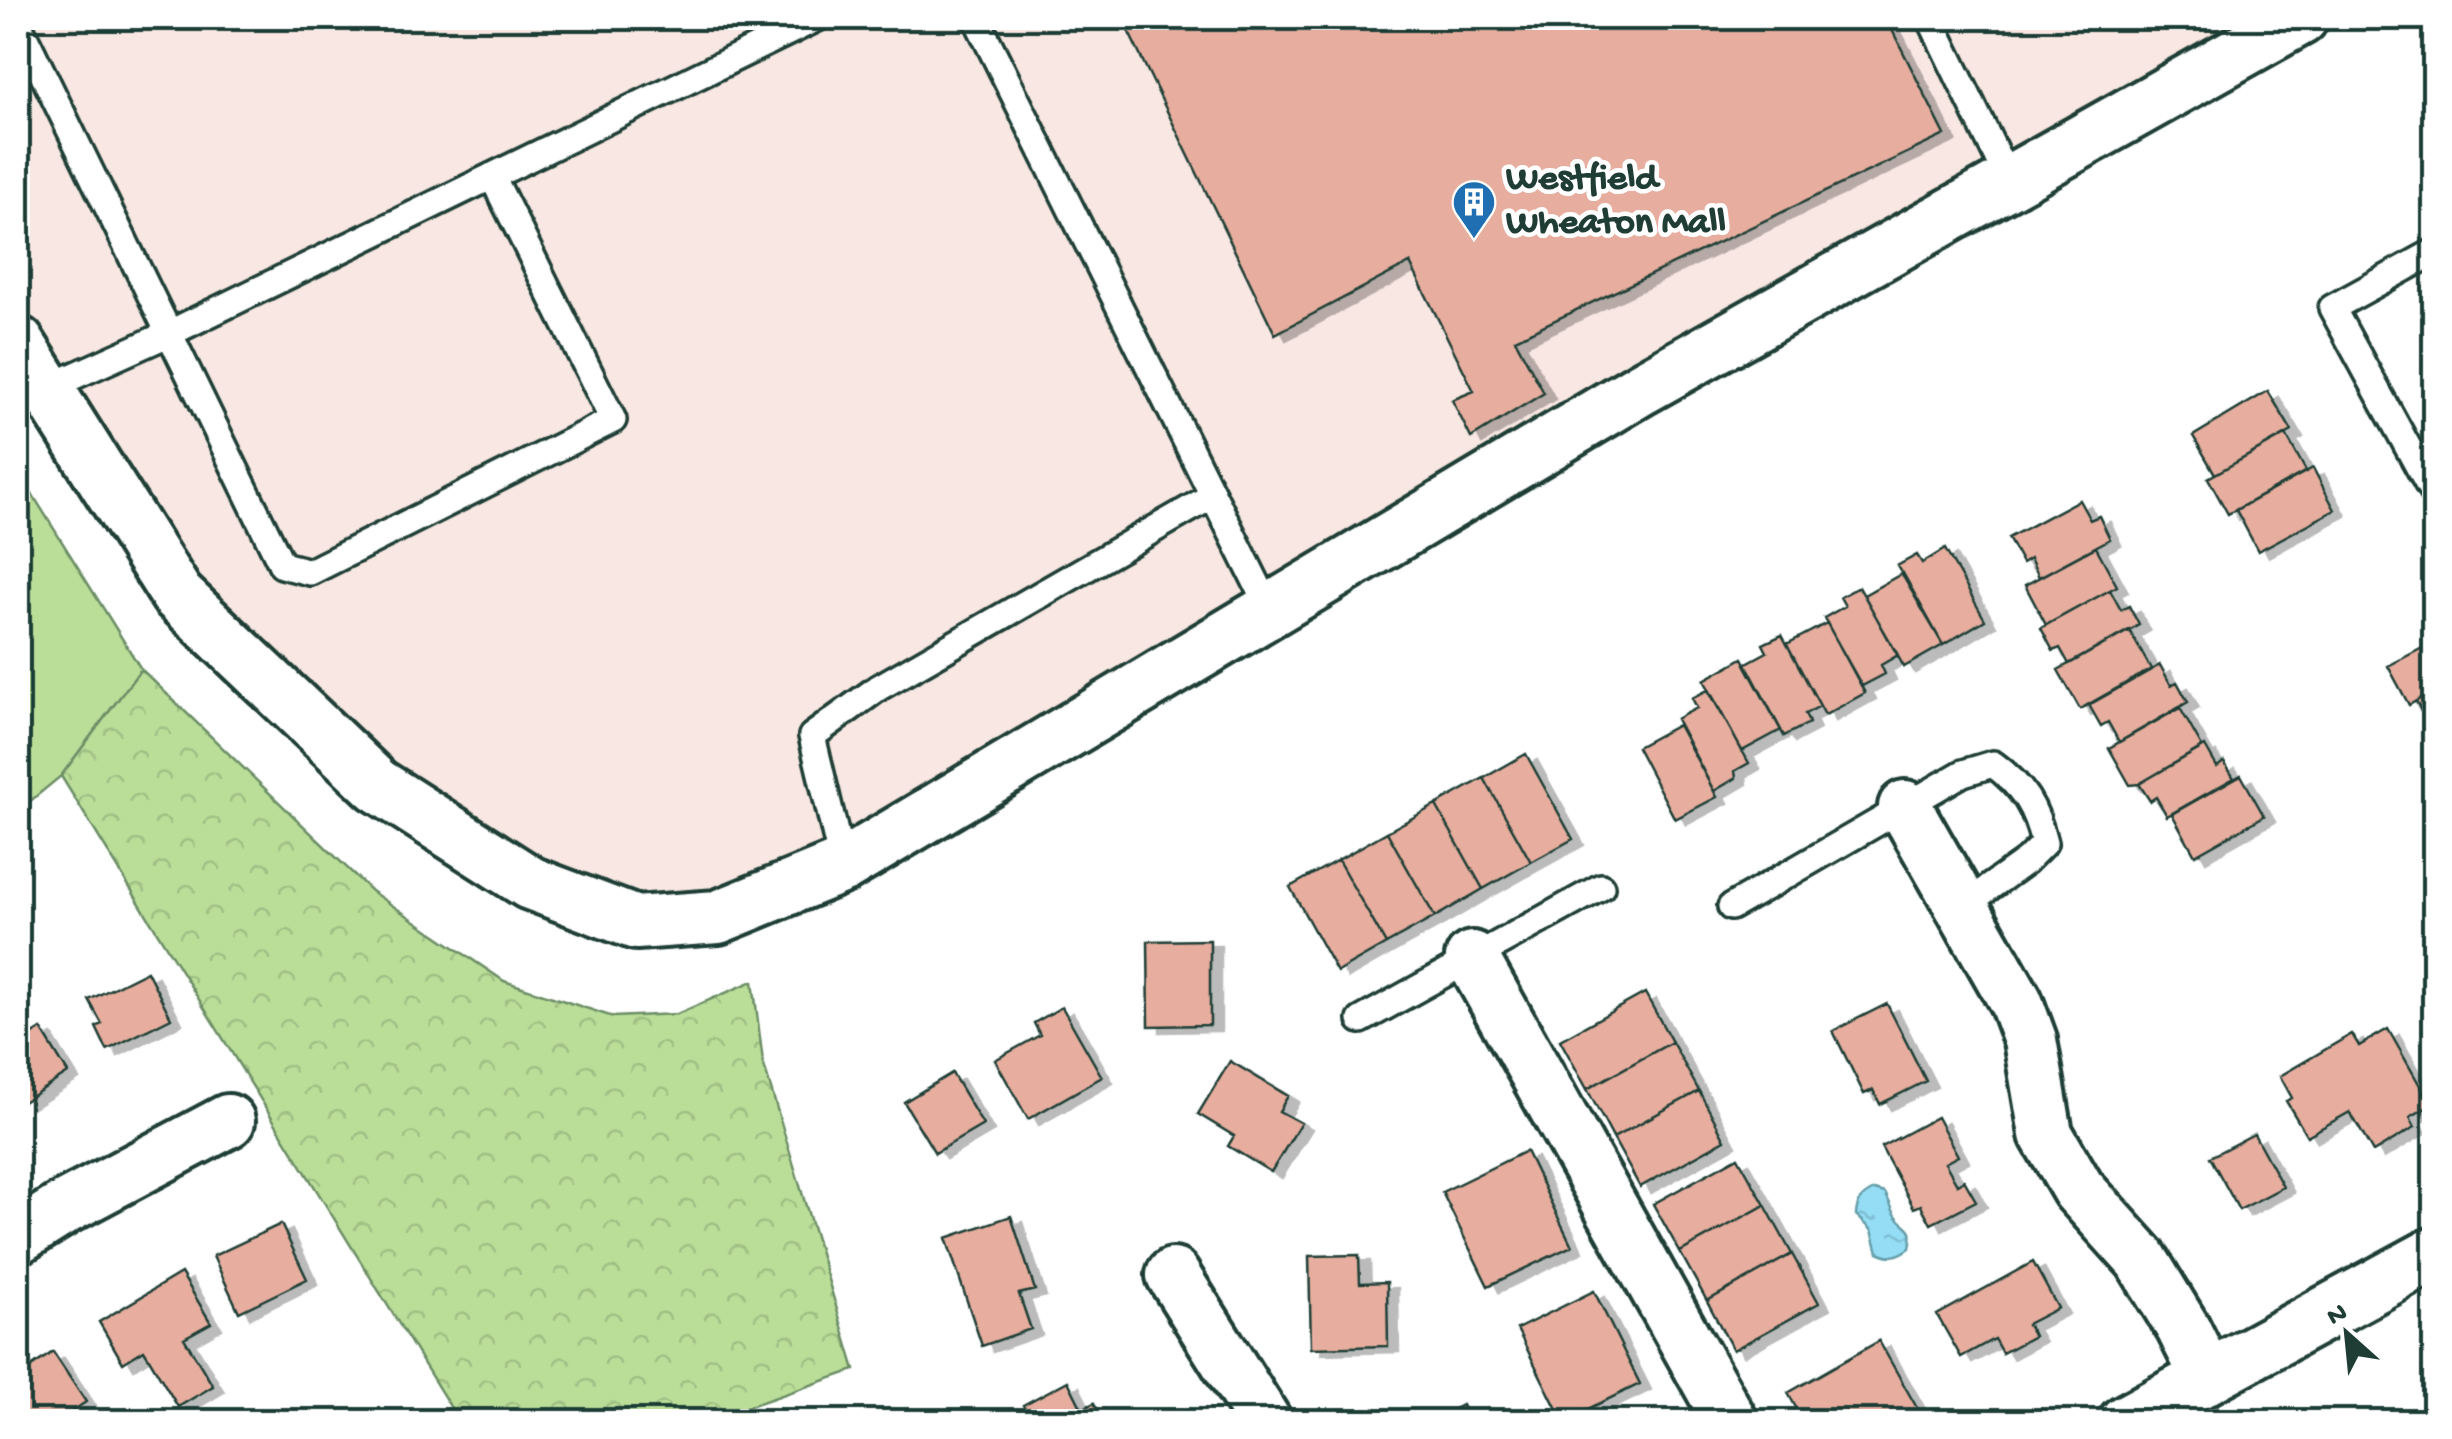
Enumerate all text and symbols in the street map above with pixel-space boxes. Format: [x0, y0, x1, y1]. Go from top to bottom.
place label: Westfield Wheaton Mall [1506, 158, 1726, 246]
building icon: Westfield Wheaton Mall [1451, 179, 1497, 240]
north arrow [2297, 1284, 2397, 1384]
text: N [2322, 1297, 2353, 1335]

